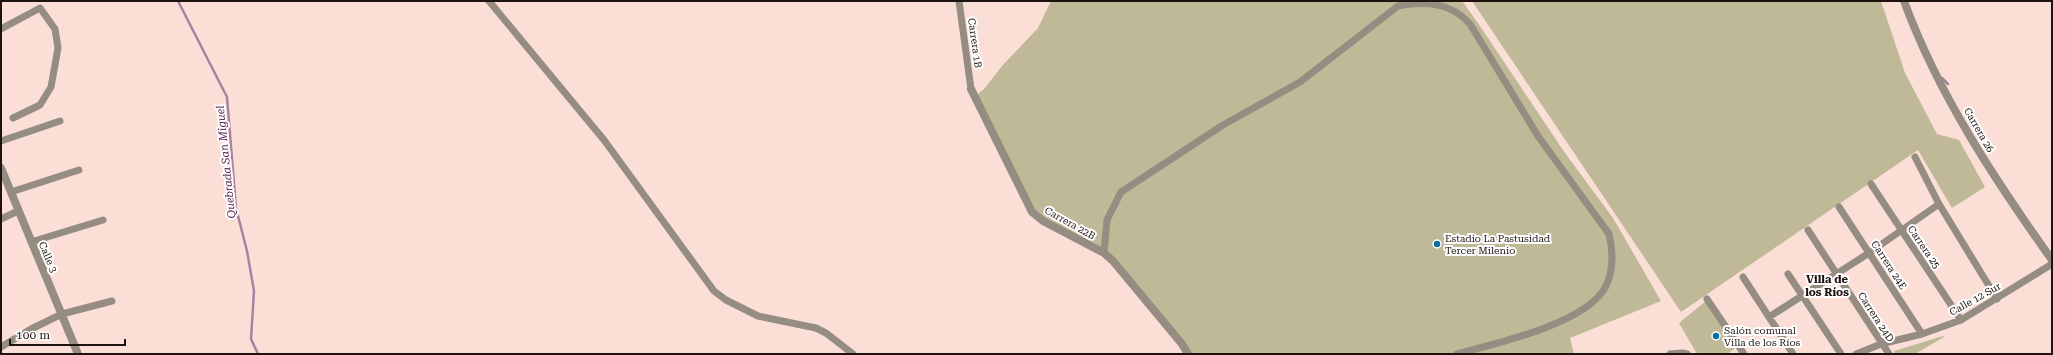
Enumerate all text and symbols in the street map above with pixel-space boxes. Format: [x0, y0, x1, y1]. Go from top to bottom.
street label: Carrera 1B [966, 17, 984, 69]
water label: Quebrada San Miguel [214, 105, 238, 219]
street label: Carrera 26 [1962, 106, 1996, 154]
street label: Carrera 22B [1043, 205, 1097, 242]
street label: Carrera 25 [1906, 223, 1943, 271]
place label: Estadio La Pastusidad Tercer Milenio [1445, 233, 1551, 256]
marker: Estadio La Pastusidad Tercer Milenio [1432, 239, 1442, 249]
street label: Carrera 24E [1869, 239, 1909, 291]
street label: Calle 3 [37, 240, 60, 274]
district label: Villa de los Ríos [1805, 273, 1849, 299]
street label: Calle 12 Sur [1947, 280, 2003, 318]
street label: Carrera 24D [1856, 290, 1896, 344]
scale bar [10, 321, 125, 347]
place label: Salón comunal Villa de los Ríos [1724, 325, 1801, 348]
text: 100 m [16, 328, 50, 342]
marker: Salón comunal Villa de los Ríos [1711, 331, 1721, 341]

